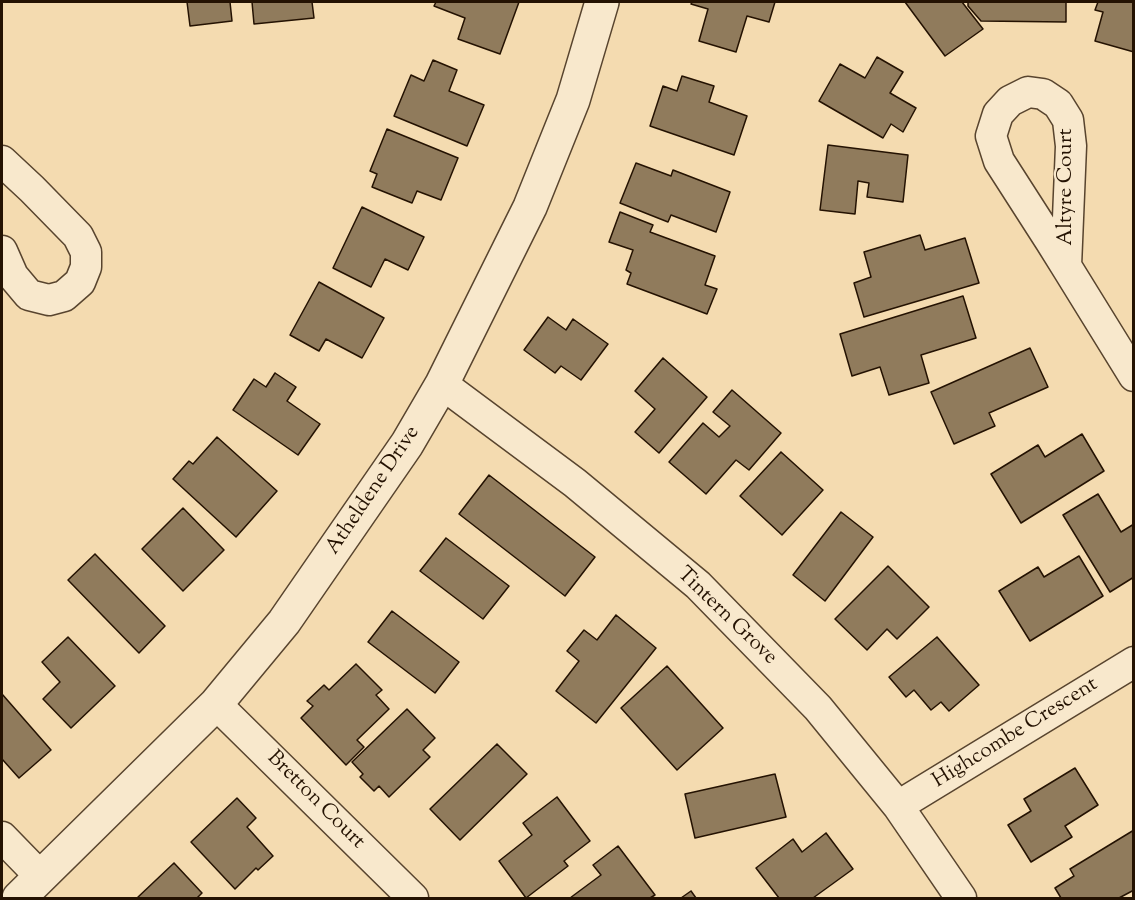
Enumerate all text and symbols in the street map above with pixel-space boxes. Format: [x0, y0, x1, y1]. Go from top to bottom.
street label: Altyre Court [1054, 128, 1080, 246]
street label: Atheldene Drive [322, 422, 426, 560]
street label: Tintern Grove [671, 563, 781, 671]
street label: Highcombe Crescent [929, 673, 1103, 795]
street label: Bretton Court [261, 747, 369, 855]

